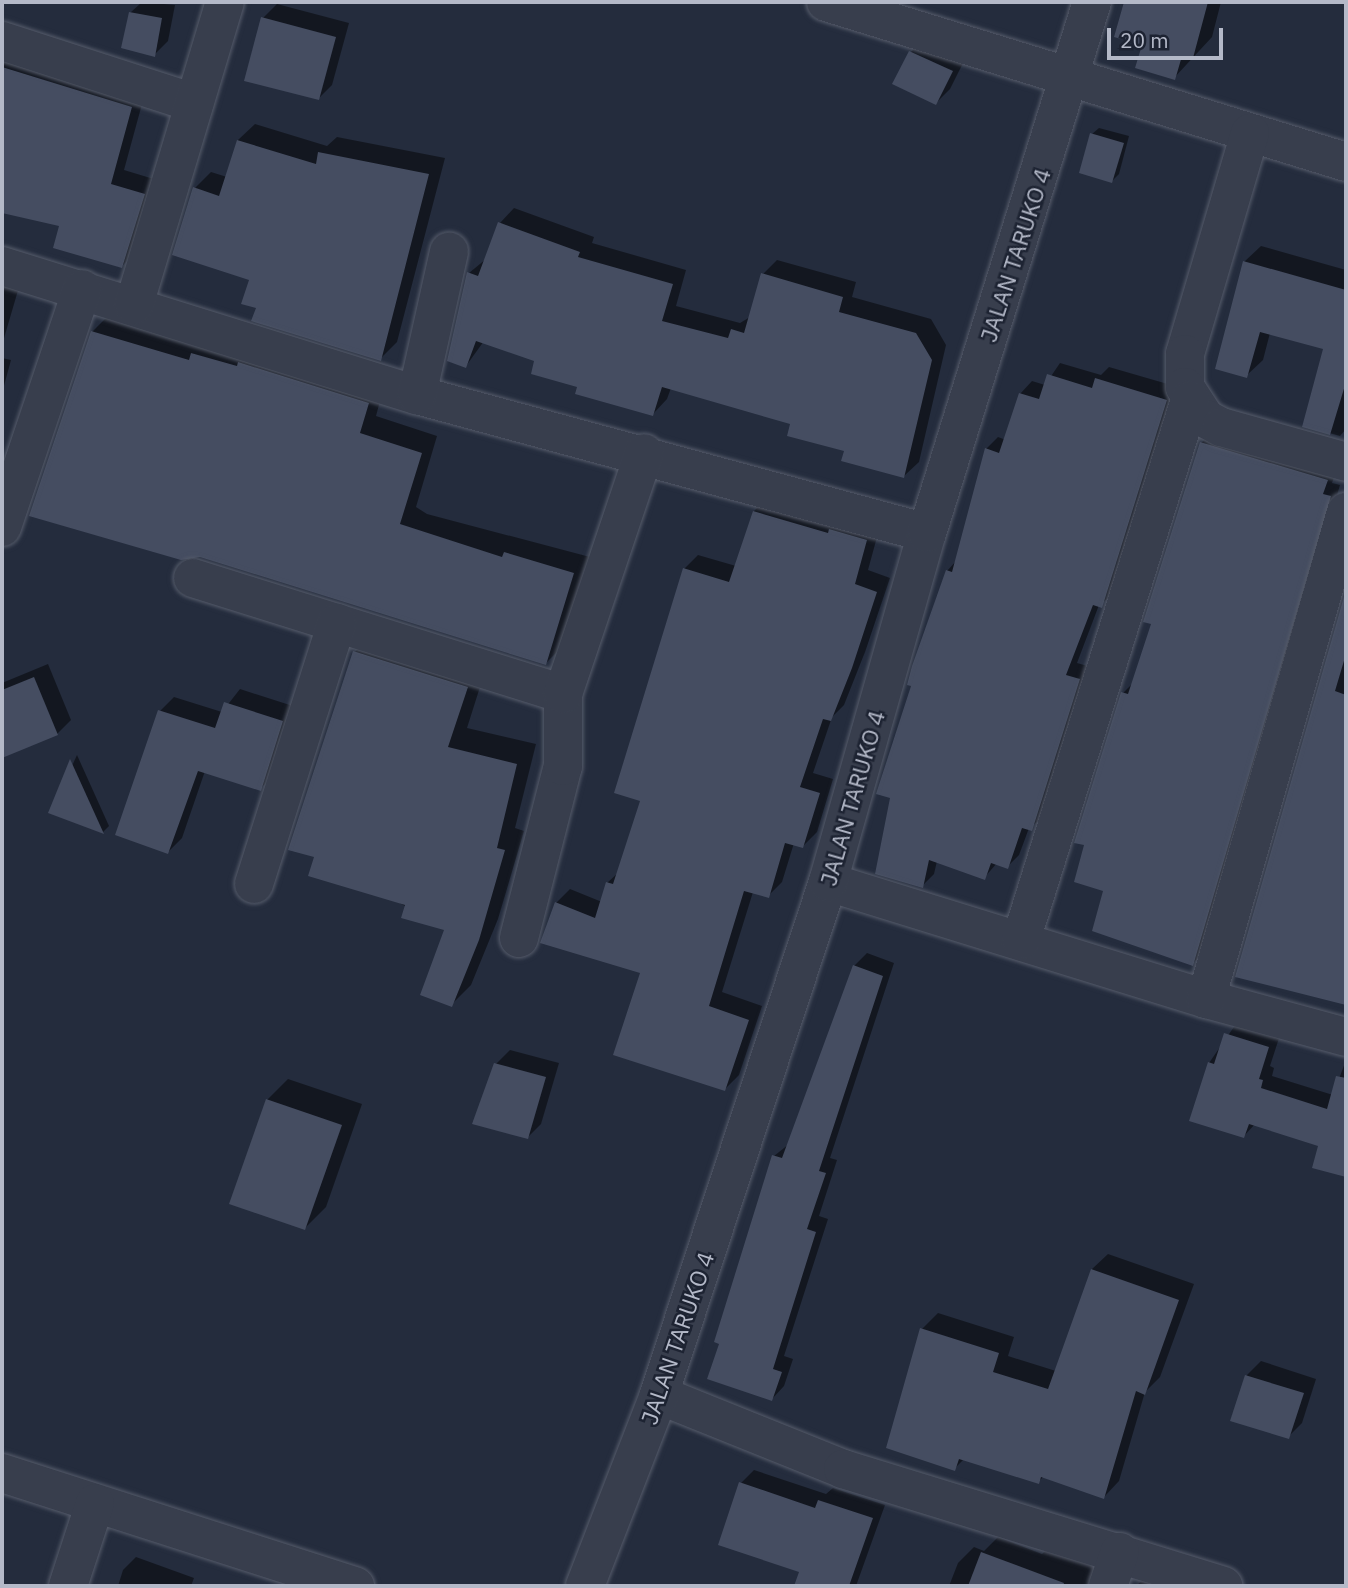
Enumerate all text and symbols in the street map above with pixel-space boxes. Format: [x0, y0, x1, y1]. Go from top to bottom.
scale bar [1110, 14, 1226, 58]
text: 20 m [1120, 26, 1169, 54]
street label: JALAN TARUKO 4 [974, 165, 1056, 345]
street label: JALAN TARUKO 4 [814, 707, 890, 889]
street label: JALAN TARUKO 4 [635, 1248, 719, 1428]

